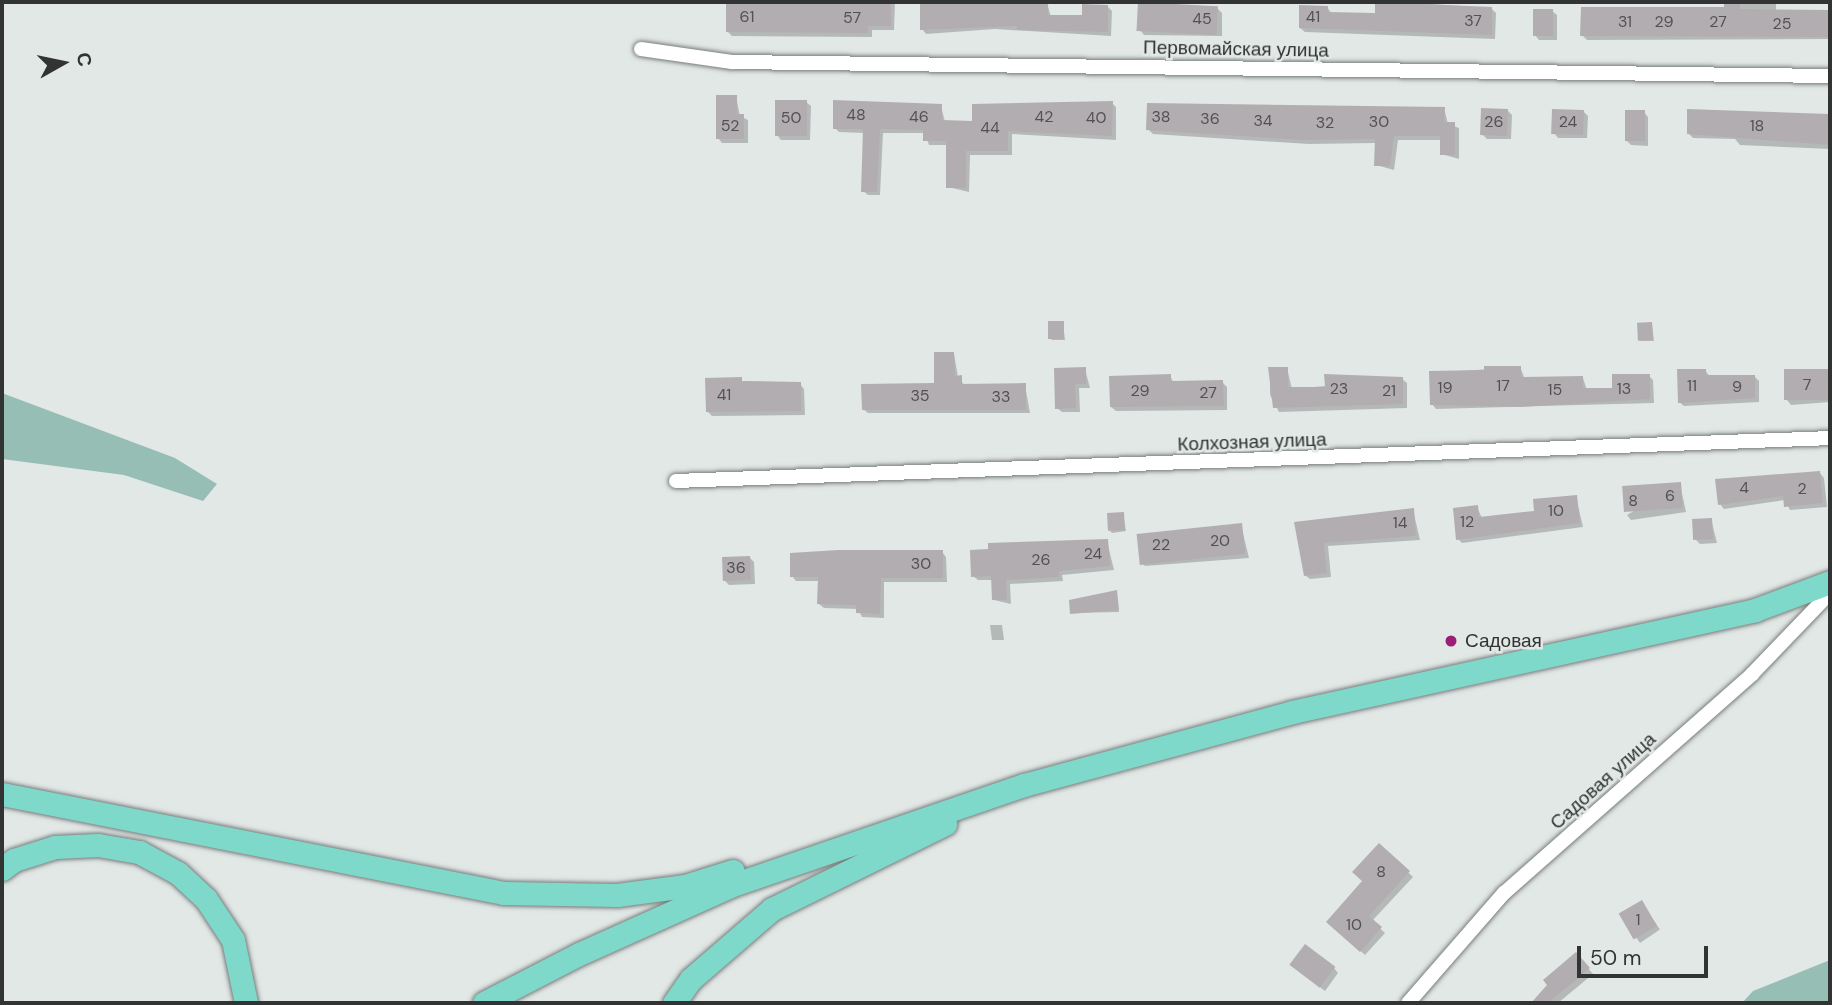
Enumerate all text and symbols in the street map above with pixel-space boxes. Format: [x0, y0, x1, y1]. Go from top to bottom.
house number: 61 [739, 7, 755, 27]
house number: 41 [1306, 7, 1320, 27]
house number: 57 [843, 8, 861, 28]
house number: 45 [1192, 9, 1212, 29]
house number: 37 [1464, 11, 1482, 31]
house number: 31 [1618, 12, 1632, 32]
house number: 29 [1654, 12, 1674, 32]
house number: 27 [1709, 12, 1727, 32]
house number: 25 [1773, 14, 1791, 34]
north arrow [28, 28, 98, 98]
street label: Первомайская улица [1143, 36, 1329, 62]
text: С [71, 51, 98, 68]
house number: 48 [846, 105, 866, 125]
house number: 46 [909, 107, 929, 127]
house number: 42 [1035, 107, 1053, 127]
house number: 38 [1151, 107, 1171, 127]
house number: 50 [781, 108, 801, 128]
house number: 40 [1086, 108, 1106, 128]
house number: 36 [1200, 109, 1220, 129]
house number: 34 [1253, 111, 1273, 131]
house number: 30 [1369, 112, 1389, 132]
house number: 26 [1484, 112, 1504, 132]
house number: 24 [1559, 112, 1577, 132]
house number: 32 [1316, 113, 1334, 133]
house number: 52 [721, 116, 739, 136]
house number: 18 [1750, 116, 1764, 136]
house number: 44 [980, 118, 1000, 138]
house number: 7 [1803, 375, 1811, 395]
house number: 17 [1496, 376, 1510, 396]
house number: 11 [1687, 376, 1697, 396]
house number: 9 [1732, 377, 1742, 397]
house number: 19 [1437, 378, 1453, 398]
house number: 23 [1330, 379, 1348, 399]
house number: 13 [1617, 379, 1631, 399]
house number: 15 [1548, 380, 1562, 400]
house number: 29 [1130, 381, 1150, 401]
house number: 21 [1382, 381, 1396, 401]
house number: 27 [1199, 383, 1217, 403]
house number: 41 [717, 385, 731, 405]
house number: 35 [910, 386, 930, 406]
house number: 33 [992, 387, 1010, 407]
street label: Колхозная улица [1177, 428, 1327, 456]
house number: 4 [1739, 478, 1749, 498]
house number: 2 [1797, 479, 1807, 499]
house number: 6 [1665, 486, 1675, 506]
house number: 8 [1628, 491, 1638, 511]
house number: 10 [1548, 501, 1564, 521]
house number: 12 [1460, 512, 1474, 532]
house number: 14 [1393, 513, 1407, 533]
house number: 20 [1210, 531, 1230, 551]
house number: 22 [1152, 535, 1170, 555]
house number: 24 [1084, 544, 1102, 564]
house number: 26 [1031, 550, 1051, 570]
house number: 30 [911, 554, 931, 574]
house number: 36 [726, 558, 746, 578]
place label: Садовая [1465, 630, 1542, 652]
marker: Садовая [1443, 633, 1459, 649]
street label: Садовая улица [1546, 728, 1660, 834]
house number: 8 [1376, 862, 1386, 882]
house number: 1 [1636, 910, 1640, 930]
house number: 10 [1346, 915, 1362, 935]
scale bar [1580, 932, 1711, 976]
text: 50 m [1590, 944, 1641, 972]

